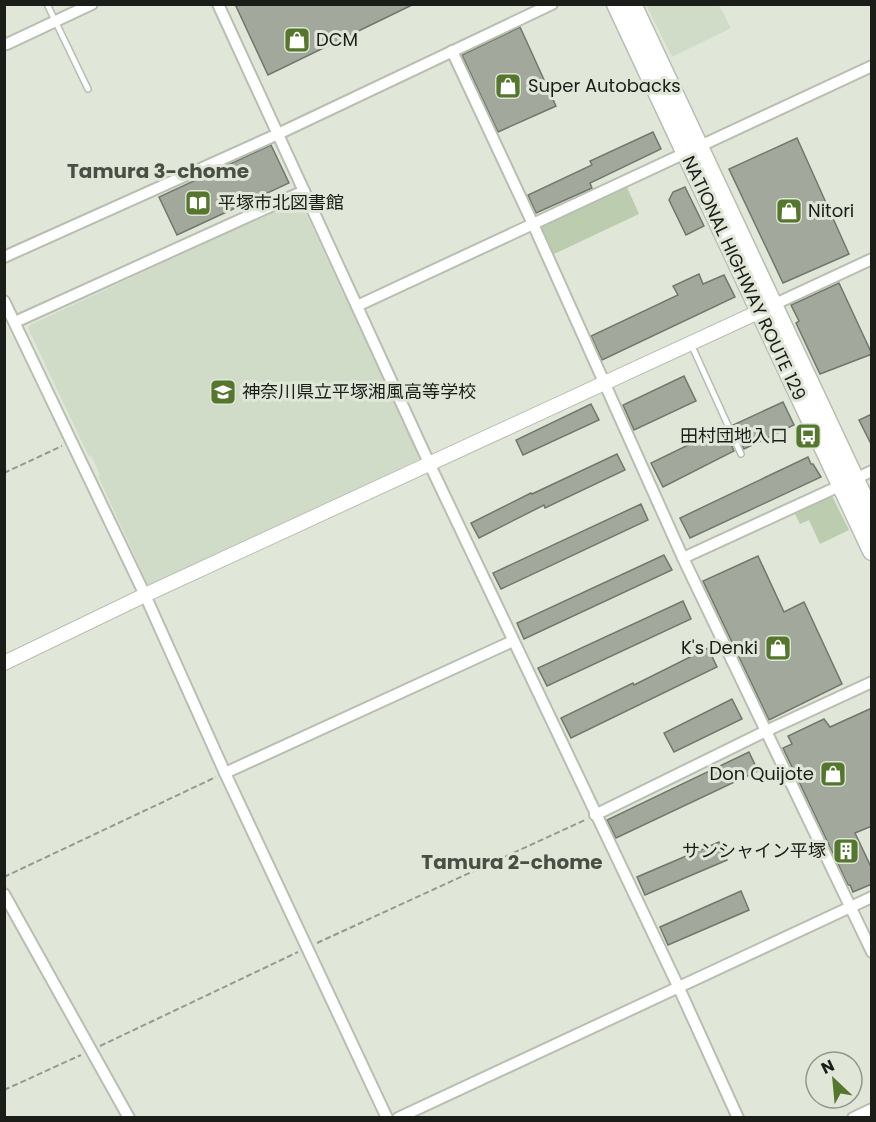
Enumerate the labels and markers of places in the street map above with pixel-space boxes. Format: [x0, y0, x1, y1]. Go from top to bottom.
shop icon: DCM [282, 25, 312, 55]
place label: DCM [316, 27, 358, 52]
shop icon: Super Autobacks [493, 71, 523, 101]
place label: Super Autobacks [528, 73, 681, 98]
library icon: 平塚市北図書館 [183, 188, 213, 218]
place label: 平塚市北図書館 [218, 190, 344, 215]
shop icon: Nitori [774, 196, 804, 226]
place label: Nitori [808, 198, 854, 223]
school or university icon: 神奈川県立平塚湘風高等学校 [208, 377, 238, 407]
place label: 神奈川県立平塚湘風高等学校 [242, 379, 476, 404]
bus stop icon: 田村団地入口 [793, 421, 823, 451]
place label: 田村団地入口 [680, 423, 788, 448]
shop icon: K's Denki [763, 633, 793, 663]
place label: K's Denki [681, 635, 758, 660]
shop icon: Don Quijote [818, 759, 848, 789]
place label: Don Quijote [710, 761, 814, 786]
building icon: サンシャイン平塚 [831, 836, 861, 866]
place label: サンシャイン平塚 [682, 838, 826, 863]

